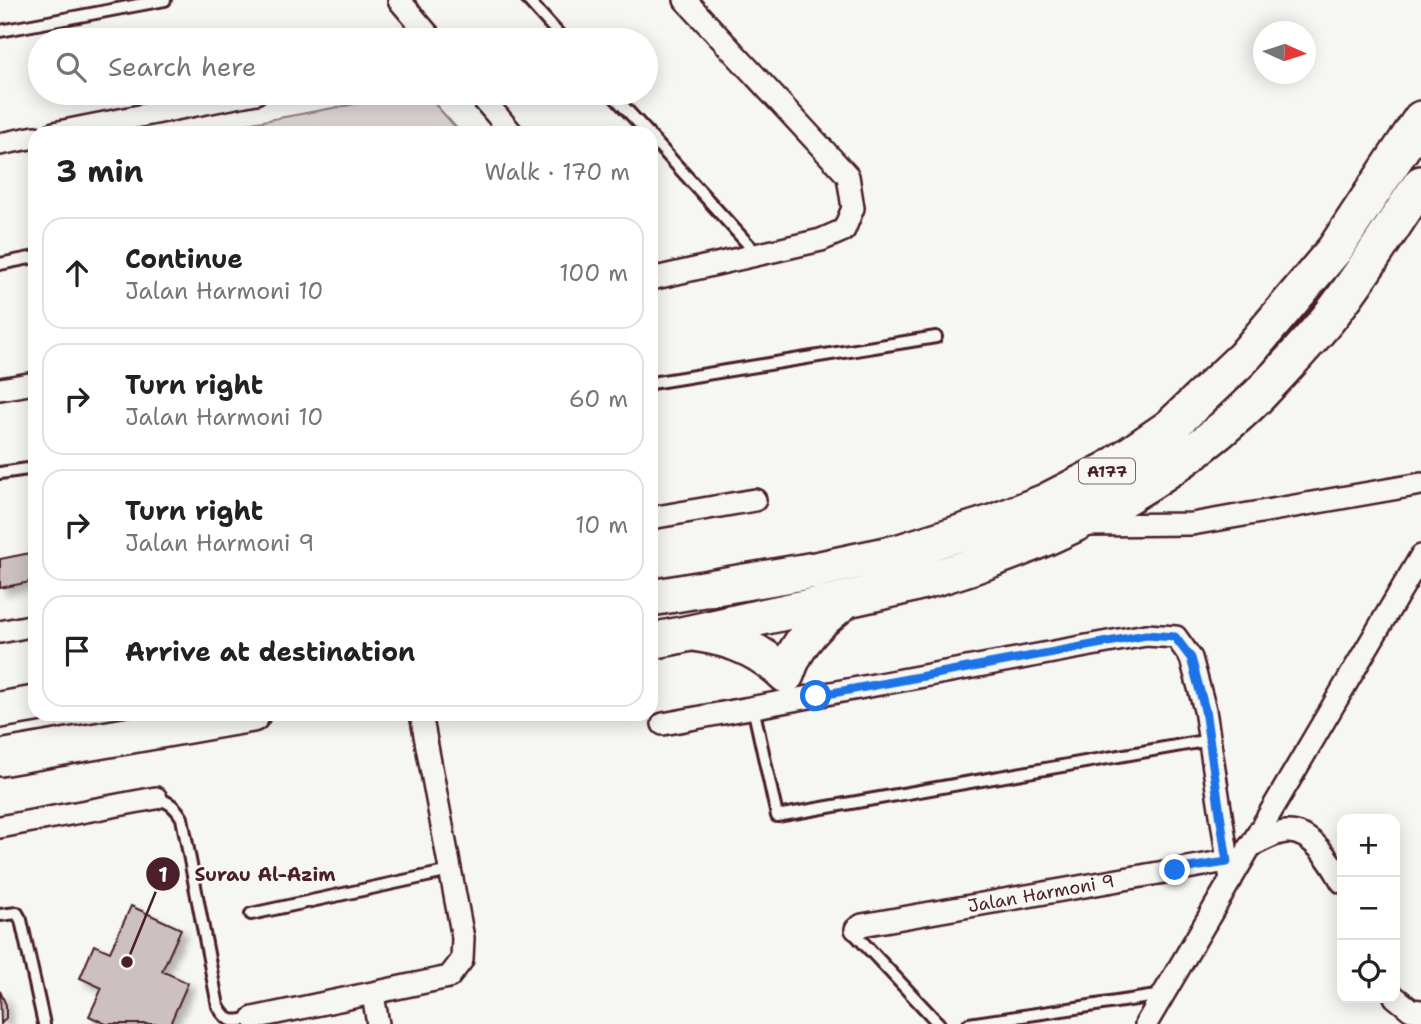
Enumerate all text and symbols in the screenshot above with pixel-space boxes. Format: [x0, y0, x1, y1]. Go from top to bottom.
north arrow [1253, 21, 1316, 84]
search box [28, 28, 658, 105]
icon: search [52, 48, 90, 86]
text: Search here [108, 49, 257, 84]
text: 3 min [56, 151, 143, 192]
text: Walk · 170 m [485, 157, 630, 187]
text: Continue [125, 241, 243, 276]
icon: ahead [58, 254, 96, 292]
text: 100 m [559, 258, 628, 288]
text: Jalan Harmoni 10 [125, 276, 323, 306]
text: Turn right [125, 367, 263, 402]
icon: right [58, 380, 96, 418]
text: 60 m [569, 384, 628, 414]
text: Jalan Harmoni 10 [125, 402, 323, 432]
road number: A177 [1079, 458, 1135, 484]
text: Turn right [125, 493, 263, 528]
icon: right [58, 506, 96, 544]
text: 10 m [575, 510, 628, 540]
text: Jalan Harmoni 9 [125, 528, 314, 558]
icon: arrive [58, 632, 96, 670]
text: Arrive at destination [125, 634, 415, 669]
route start [800, 680, 831, 711]
map controls [1337, 814, 1400, 1003]
button: + [1337, 814, 1400, 877]
callout: Surau Al-Azim [146, 854, 350, 894]
route end [1159, 854, 1190, 885]
text: 1 [158, 861, 168, 889]
text: Surau Al-Azim [194, 862, 336, 887]
street label: Jalan Harmoni 9 [966, 869, 1116, 918]
button: − [1337, 877, 1400, 940]
button: locate [1337, 940, 1400, 1003]

